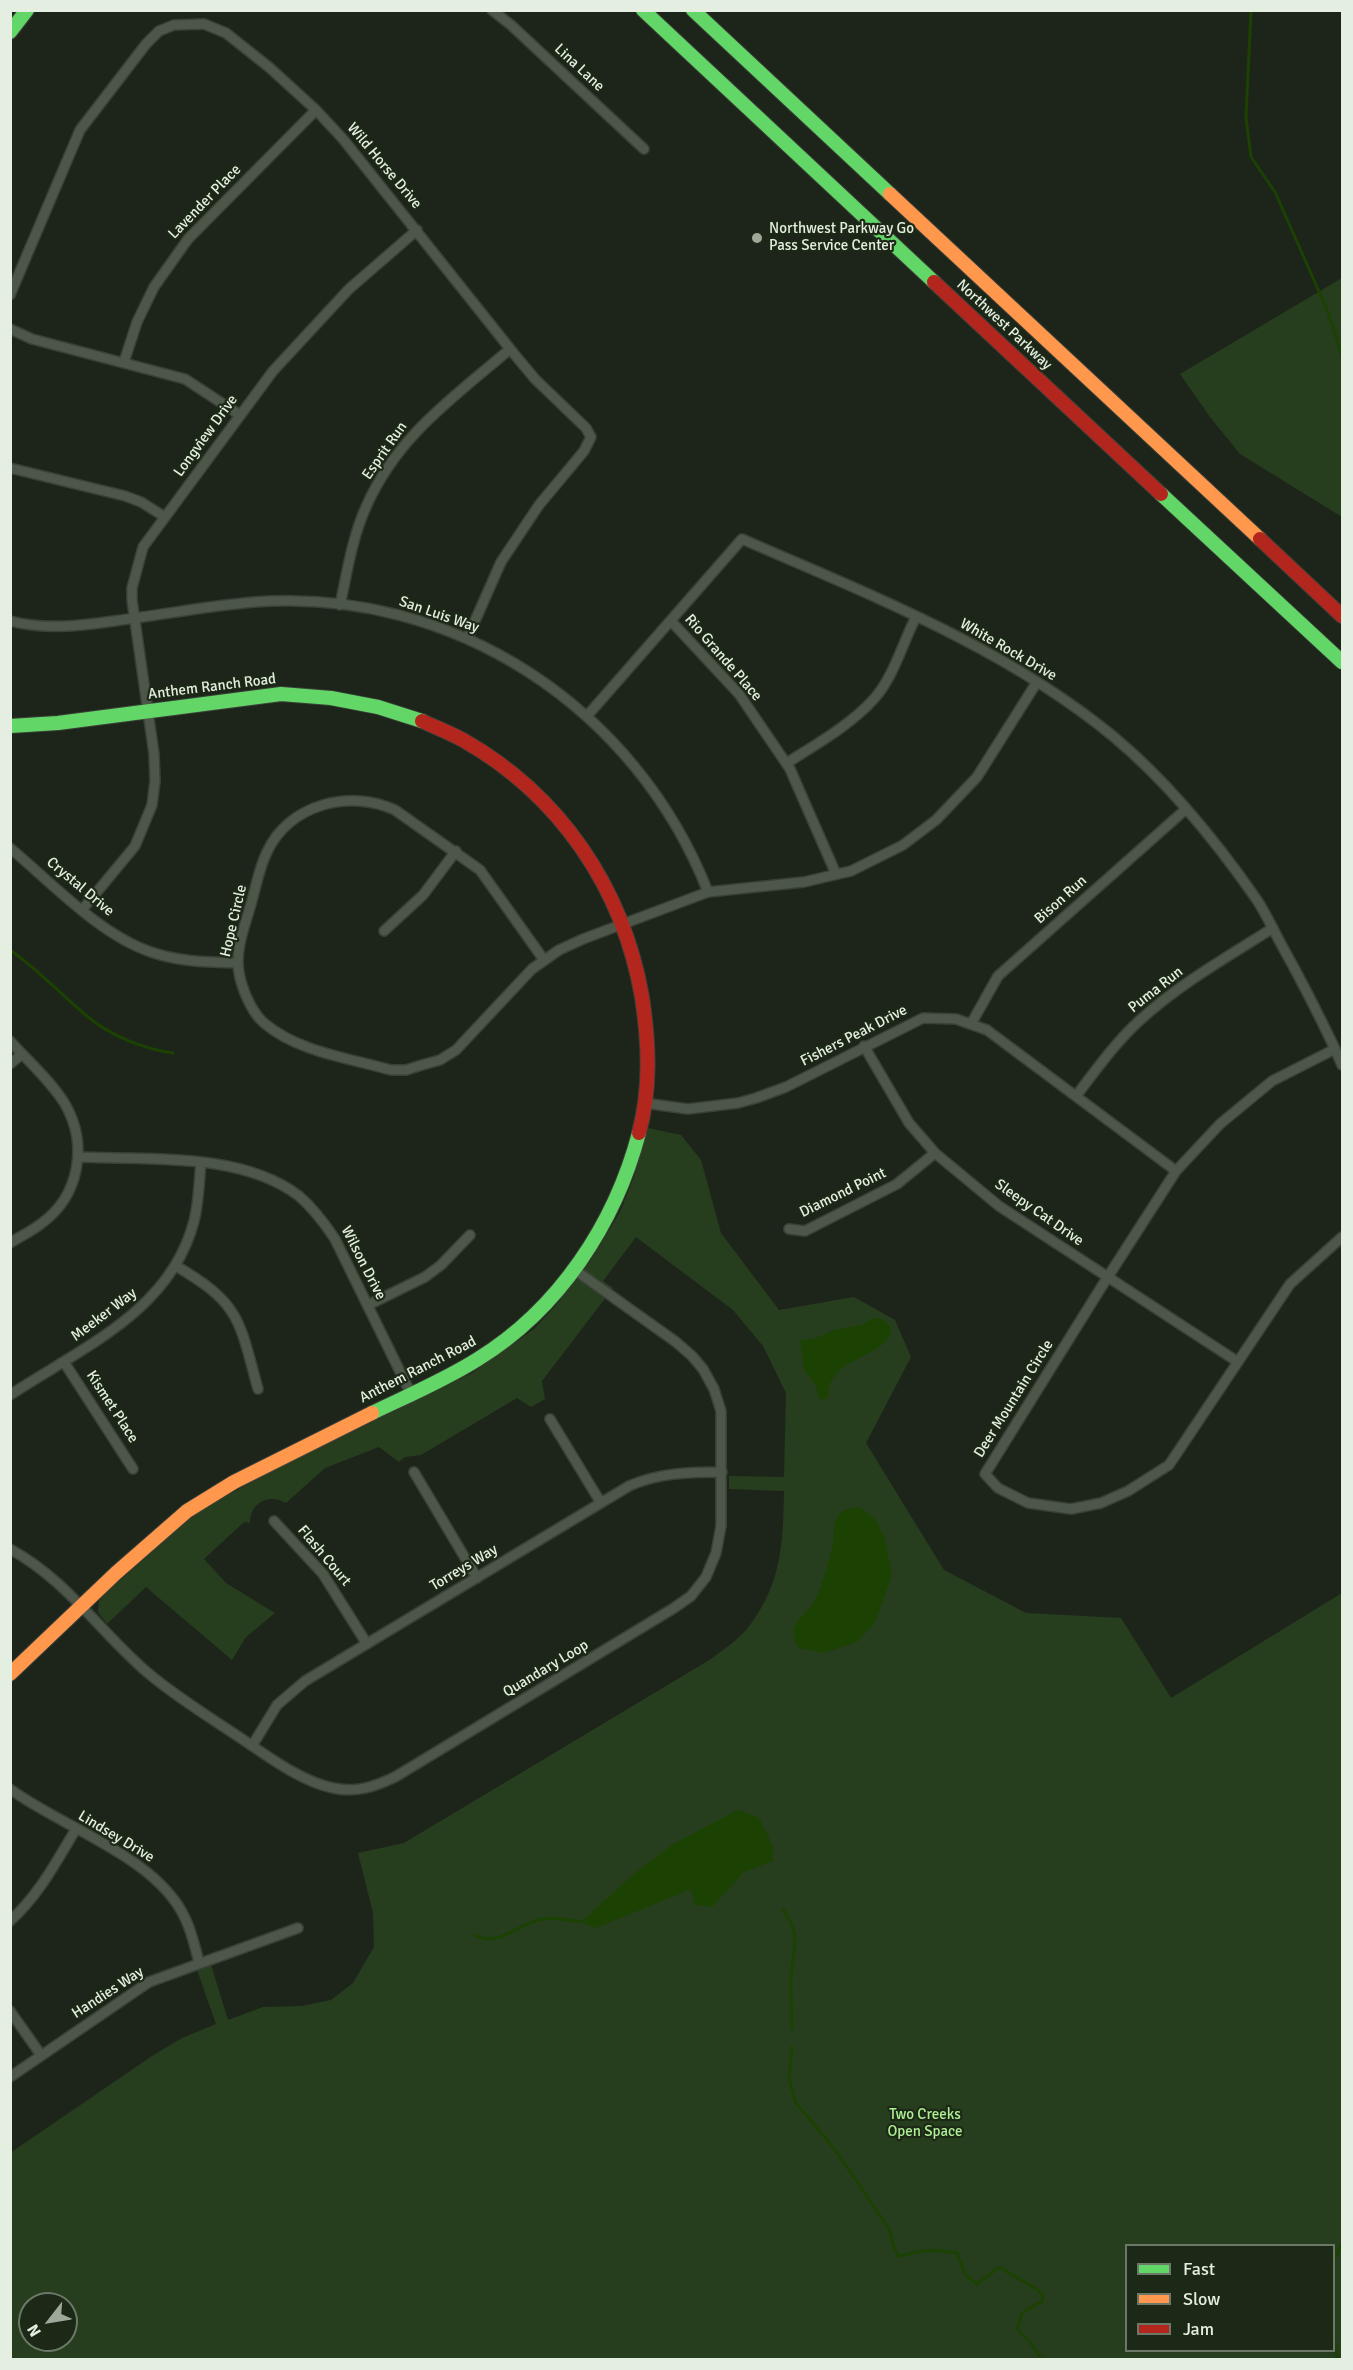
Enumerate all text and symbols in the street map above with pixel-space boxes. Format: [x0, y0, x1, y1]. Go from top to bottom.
street label: Lina Lane [550, 40, 608, 96]
street label: Wild Horse Drive [343, 119, 425, 213]
street label: Lavender Place [165, 161, 245, 243]
place label: Northwest Parkway Go Pass Service Center [769, 220, 914, 255]
marker: Northwest Parkway Go Pass Service Center [750, 231, 764, 245]
street label: Northwest Parkway [952, 276, 1056, 374]
street label: Longview Drive [170, 391, 242, 481]
street label: Esprit Run [359, 419, 411, 483]
street label: San Luis Way [397, 593, 481, 637]
street label: Rio Grande Place [681, 611, 765, 705]
street label: White Rock Drive [956, 615, 1060, 685]
street label: Anthem Ranch Road [147, 670, 277, 704]
street label: Crystal Drive [43, 854, 117, 920]
street label: Bison Run [1031, 872, 1091, 928]
street label: Hope Circle [217, 883, 251, 959]
street label: Puma Run [1125, 963, 1187, 1017]
street label: Fishers Peak Drive [798, 1001, 910, 1071]
street label: Diamond Point [797, 1164, 889, 1222]
street label: Sleepy Cat Drive [991, 1176, 1087, 1250]
street label: Wilson Drive [337, 1223, 389, 1303]
street label: Meeker Way [68, 1285, 140, 1345]
street label: Anthem Ranch Road [357, 1333, 479, 1407]
street label: Deer Mountain Circle [970, 1337, 1058, 1461]
street label: Kismet Place [82, 1367, 142, 1447]
street label: Flash Court [293, 1522, 355, 1590]
street label: Torreys Way [427, 1541, 501, 1595]
street label: Quandary Loop [500, 1636, 592, 1702]
street label: Lindsey Drive [75, 1807, 157, 1867]
street label: Handies Way [69, 1963, 147, 2023]
park label: Two Creeks Open Space [887, 2106, 963, 2141]
legend [1125, 2244, 1335, 2352]
text: Fast [1183, 2258, 1215, 2280]
text: Slow [1183, 2288, 1220, 2310]
north arrow [18, 2292, 78, 2352]
text: Jam [1183, 2318, 1214, 2340]
text: N [23, 2320, 46, 2340]

